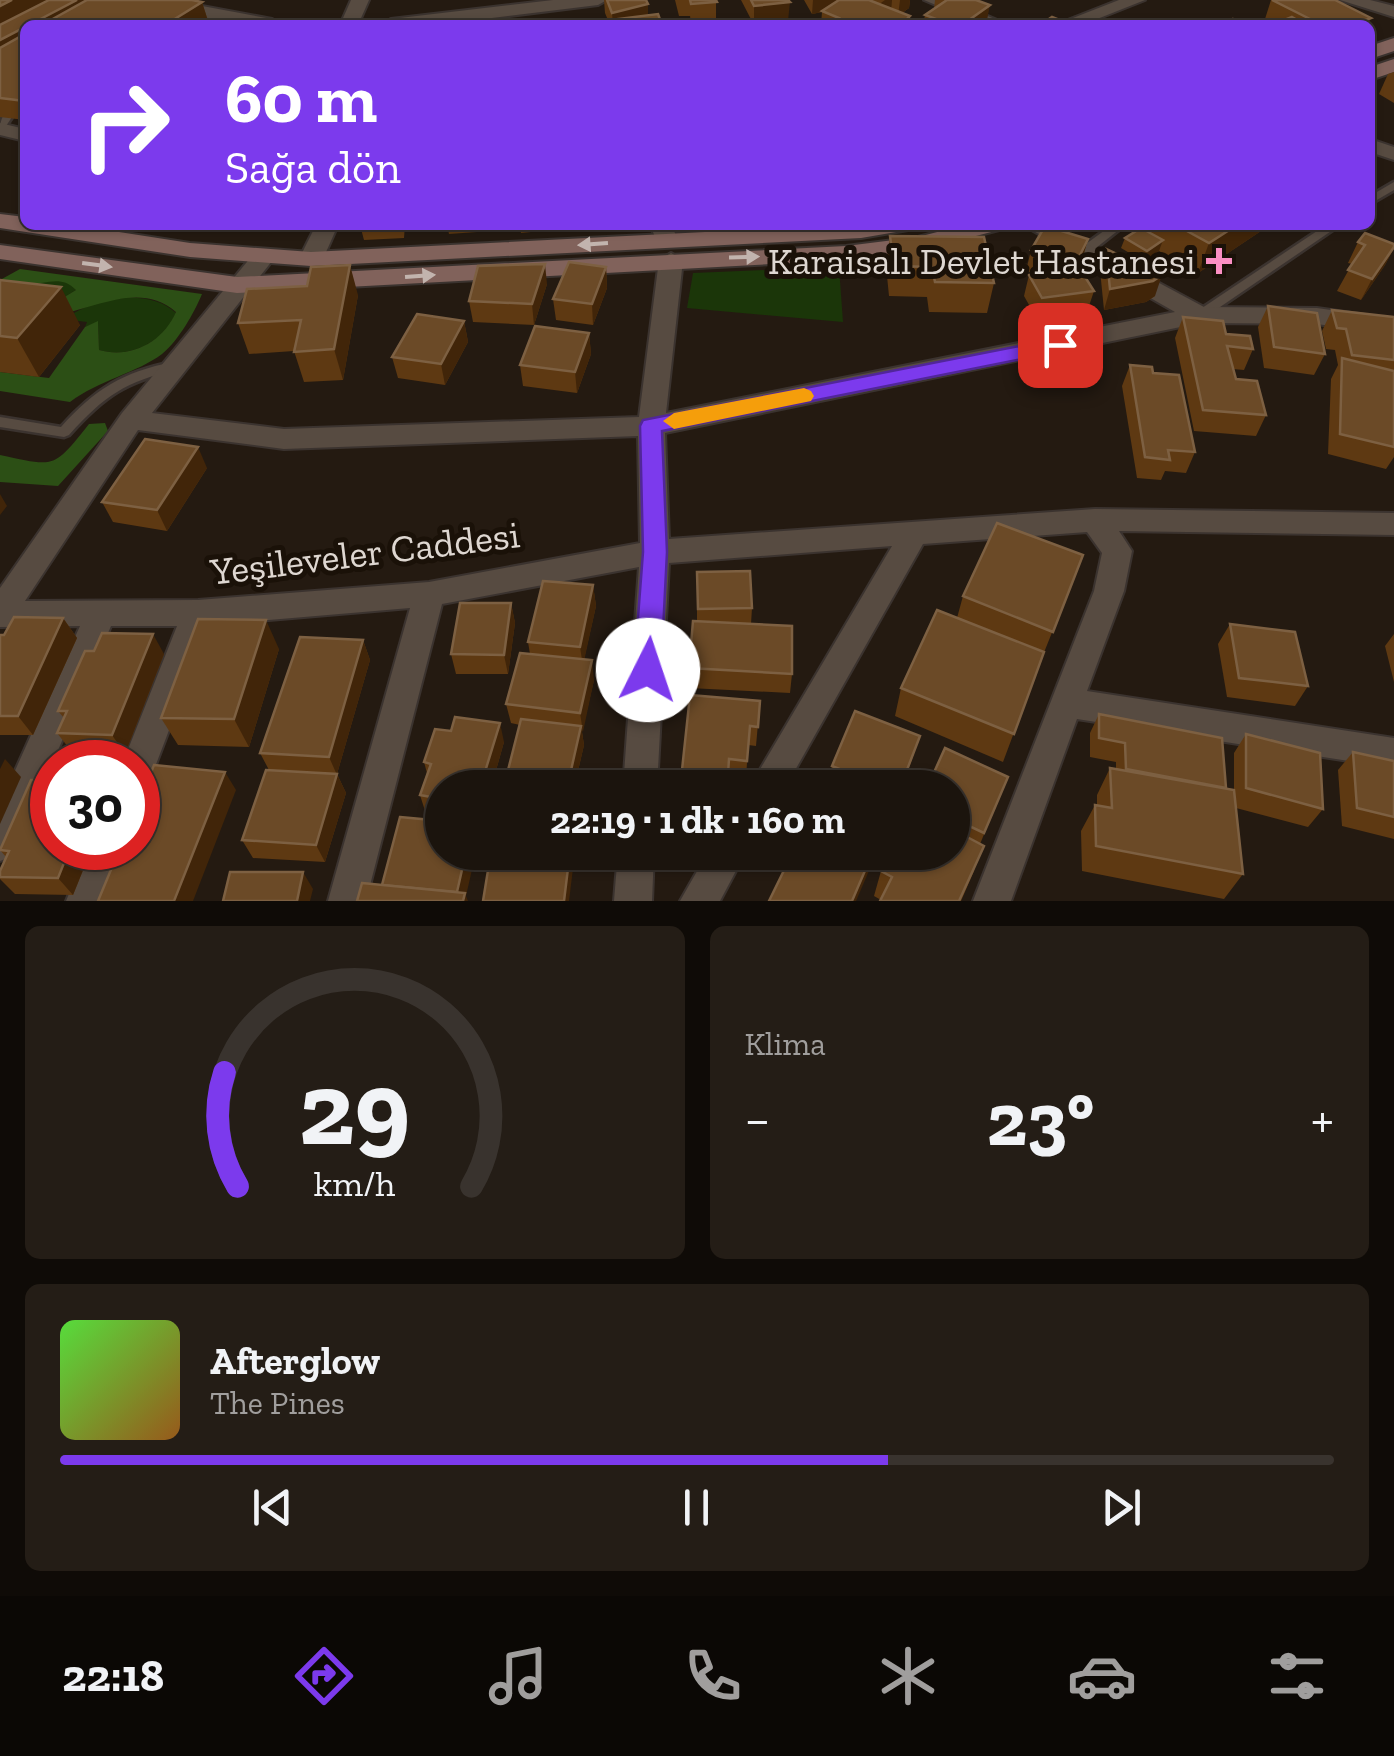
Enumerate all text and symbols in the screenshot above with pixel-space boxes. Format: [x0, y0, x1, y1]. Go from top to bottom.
text: 60 m [225, 56, 377, 140]
icon: right [60, 60, 190, 190]
text: Sağa dön [225, 141, 401, 195]
one-way arrow [577, 236, 609, 252]
place label: Karaisalı Devlet Hastanesi [768, 238, 1196, 284]
marker: Karaisalı Devlet Hastanesi [1206, 248, 1232, 274]
one-way arrow [729, 249, 761, 265]
one-way arrow [81, 258, 113, 274]
one-way arrow [405, 268, 436, 284]
pin [1018, 303, 1103, 388]
icon: arrive [1033, 318, 1088, 373]
street label: Yeşileveler Caddesi [207, 511, 522, 595]
position arrow [596, 618, 700, 722]
speed limit sign: 30 [30, 740, 160, 870]
text: 22:19 · 1 dk · 160 m [550, 797, 845, 843]
text: Klima [745, 1025, 826, 1063]
text: 29 [299, 1046, 411, 1171]
text: 23° [987, 1074, 1094, 1164]
text: − [745, 1086, 770, 1152]
text: + [1311, 1086, 1334, 1152]
text: km/h [314, 1162, 396, 1205]
text: Afterglow [210, 1338, 380, 1384]
text: The Pines [210, 1384, 345, 1422]
icon: previous [245, 1480, 300, 1535]
icon: pause [669, 1480, 724, 1535]
icon: next [1094, 1480, 1149, 1535]
icon: directions [289, 1641, 359, 1711]
icon: music [483, 1641, 553, 1711]
icon: phone [678, 1641, 748, 1711]
icon: climate [873, 1641, 943, 1711]
icon: car [1067, 1641, 1137, 1711]
icon: filters [1262, 1641, 1332, 1711]
text: 22:18 [62, 1649, 164, 1703]

